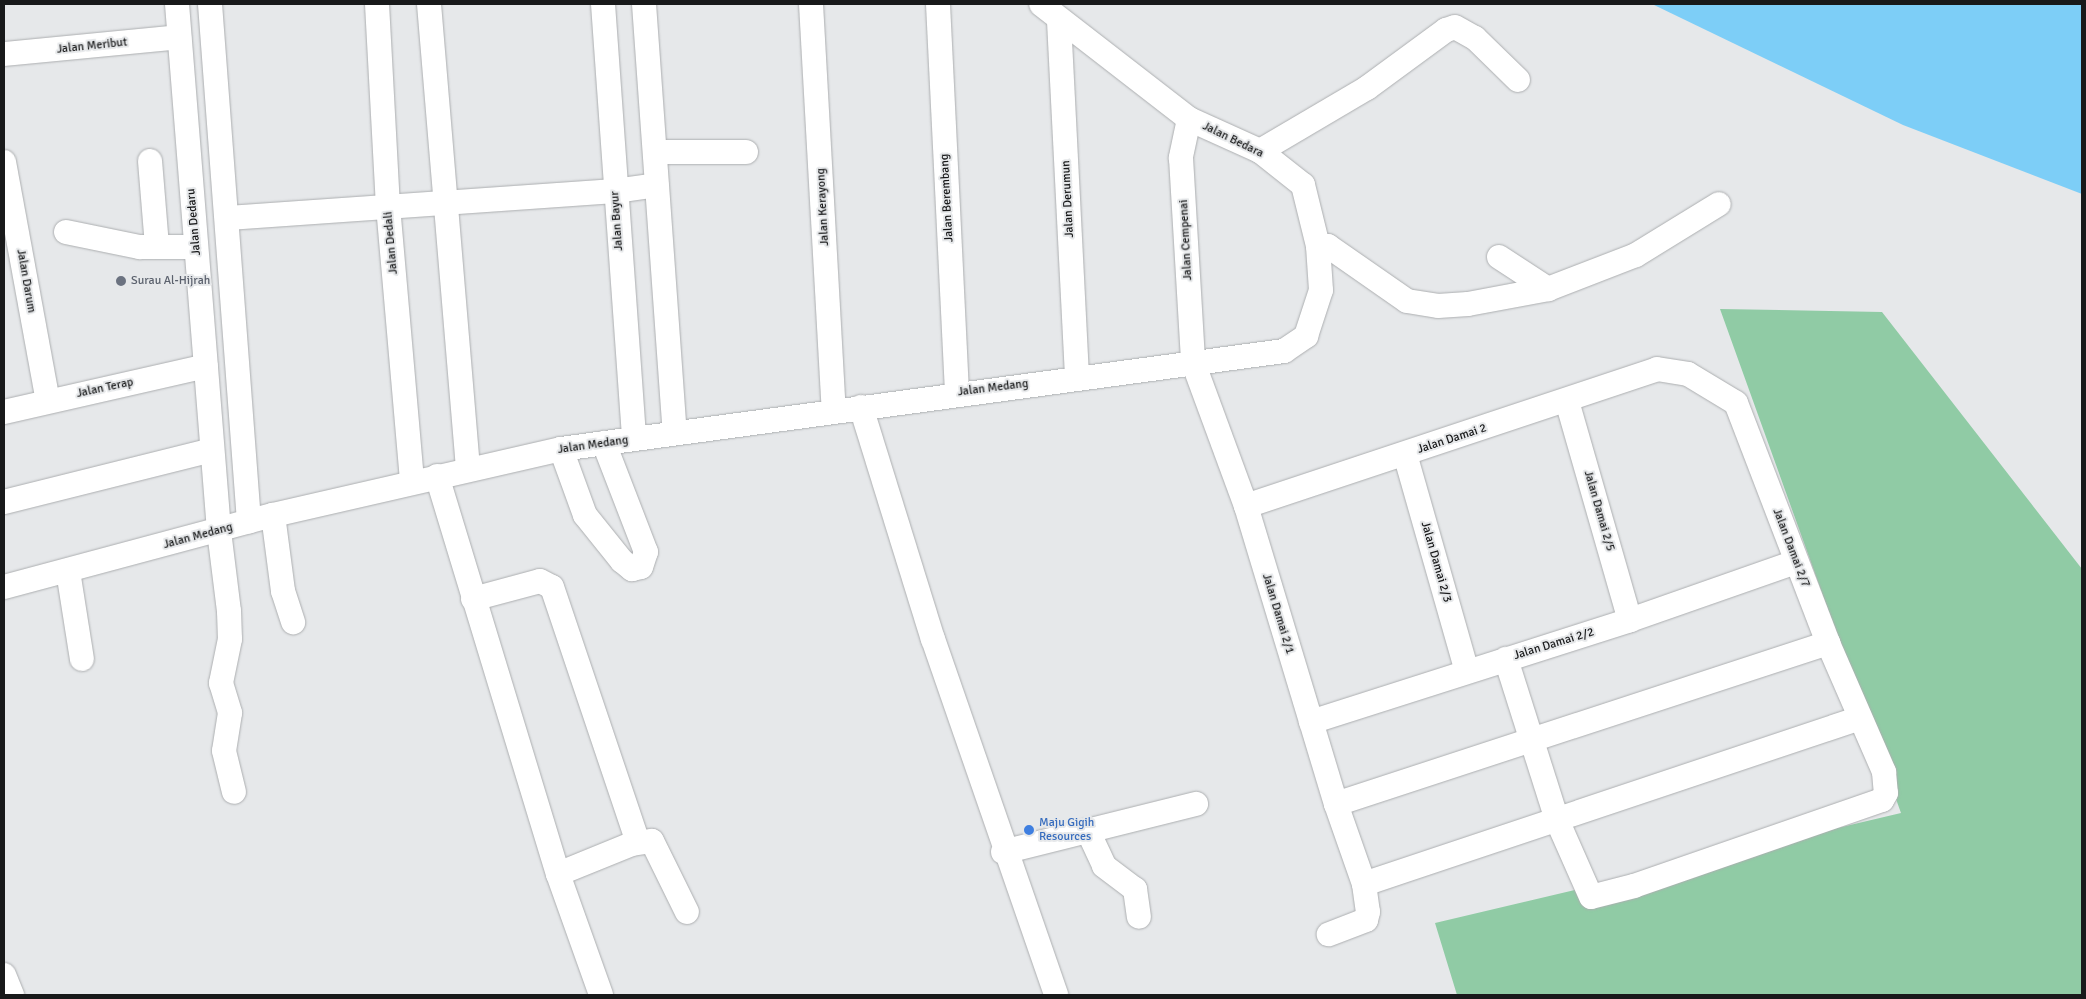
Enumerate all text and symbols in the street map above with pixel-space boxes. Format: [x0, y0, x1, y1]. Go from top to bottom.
street label: Jalan Meribut [56, 35, 128, 57]
street label: Jalan Bedara [1200, 119, 1266, 161]
street label: Jalan Berembang [937, 154, 957, 242]
street label: Jalan Derumun [1059, 160, 1077, 238]
street label: Jalan Kerayong [814, 168, 832, 246]
street label: Jalan Dedaru [184, 188, 204, 256]
street label: Jalan Bayur [608, 191, 626, 251]
street label: Jalan Cempenai [1177, 199, 1195, 281]
street label: Jalan Dedali [381, 211, 401, 275]
street label: Jalan Darum [13, 248, 39, 314]
place label: Surau Al-Hijrah [131, 274, 210, 288]
marker: Surau Al-Hijrah [115, 275, 127, 287]
street label: Jalan Terap [75, 375, 135, 401]
street label: Jalan Medang [957, 377, 1029, 399]
street label: Jalan Damai 2 [1416, 421, 1488, 457]
street label: Jalan Medang [557, 433, 629, 457]
street label: Jalan Damai 2/5 [1581, 469, 1617, 553]
street label: Jalan Damai 2/7 [1769, 507, 1813, 589]
street label: Jalan Medang [162, 520, 234, 552]
street label: Jalan Damai 2/3 [1418, 520, 1454, 604]
street label: Jalan Damai 2/1 [1259, 572, 1297, 656]
street label: Jalan Damai 2/2 [1512, 625, 1596, 663]
place label: Maju Gigih Resources [1039, 816, 1094, 844]
marker: Maju Gigih Resources [1023, 824, 1035, 836]

